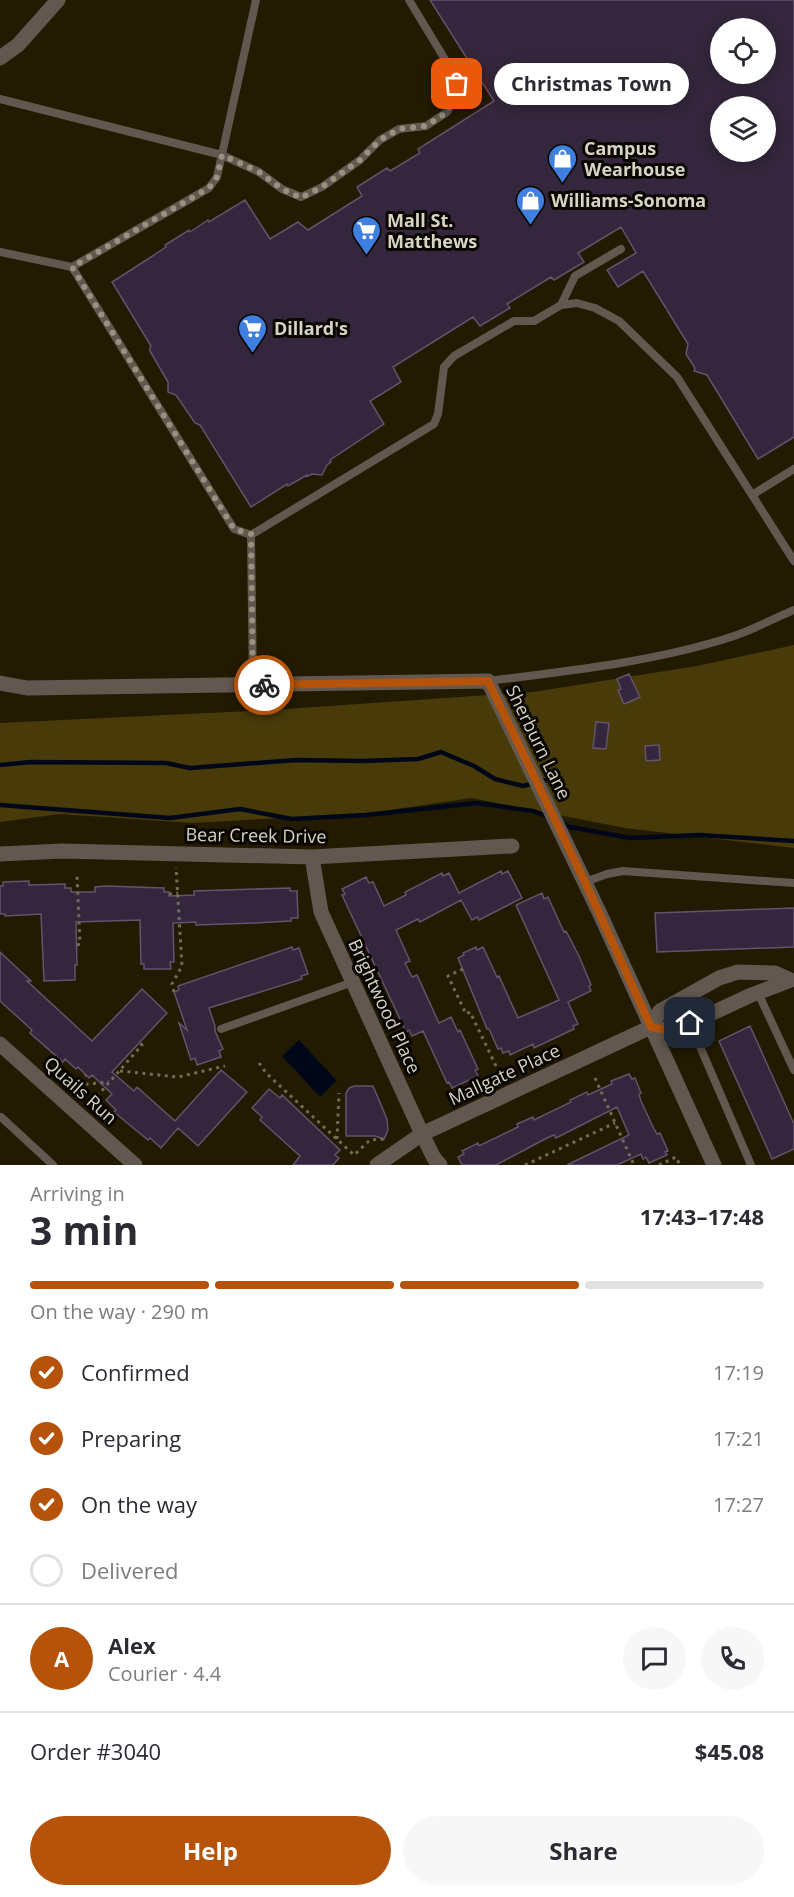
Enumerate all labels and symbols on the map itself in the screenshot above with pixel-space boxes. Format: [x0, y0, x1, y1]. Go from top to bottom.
pin [431, 58, 482, 109]
callout: Christmas Town [493, 63, 688, 105]
place label: Campus Wearhouse [584, 136, 685, 181]
shop icon: Campus Wearhouse [547, 142, 579, 184]
shop icon: Williams-Sonoma [514, 184, 546, 226]
place label: Williams-Sonoma [551, 188, 706, 212]
place label: Mall St. Matthews [387, 208, 477, 253]
supermarket icon: Mall St. Matthews [350, 214, 382, 256]
supermarket icon: Dillard's [237, 312, 269, 354]
place label: Dillard's [274, 316, 348, 340]
courier [234, 655, 294, 715]
street label: Sherburn Lane [501, 681, 577, 803]
street label: Bear Creek Drive [185, 822, 327, 848]
street label: Brightwood Place [343, 935, 427, 1077]
pin [664, 997, 715, 1048]
street label: Mallgate Place [444, 1038, 564, 1110]
street label: Quails Run [39, 1051, 123, 1129]

